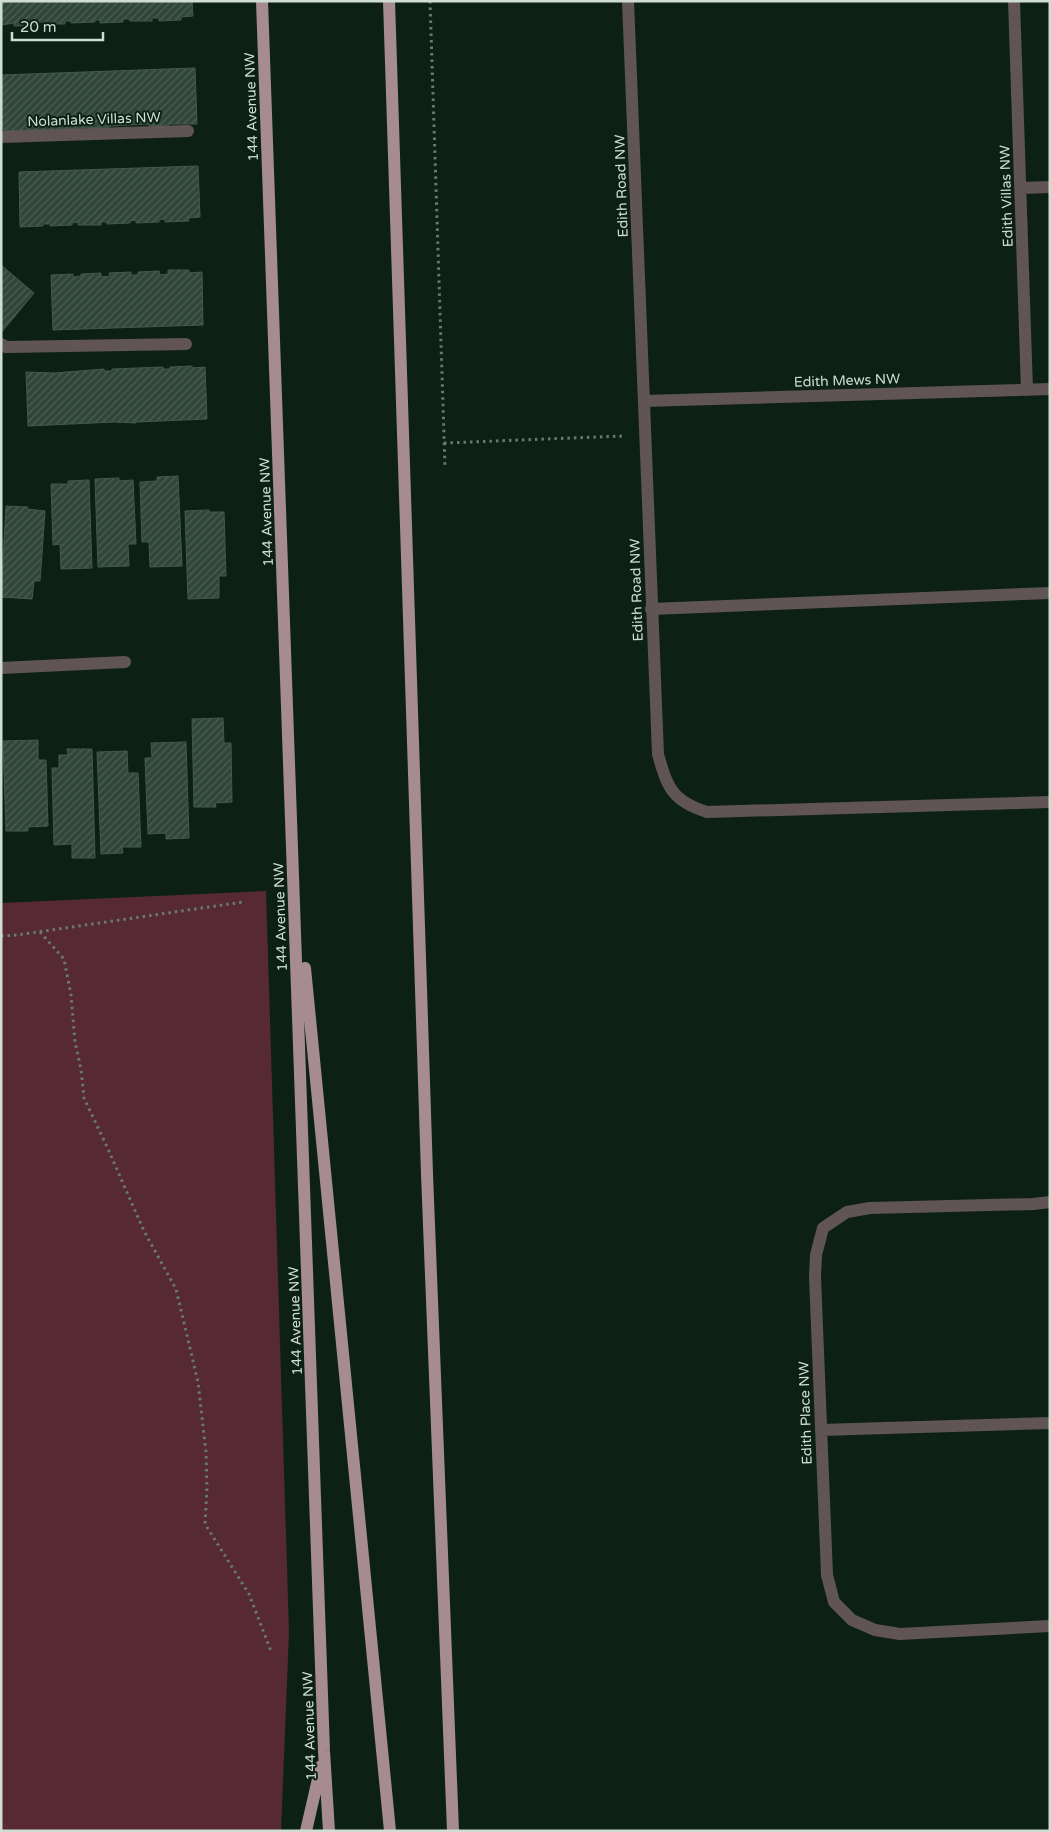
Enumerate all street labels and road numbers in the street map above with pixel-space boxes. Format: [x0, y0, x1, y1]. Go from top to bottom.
street label: 144 Avenue NW [241, 52, 262, 162]
street label: Nolanlake Villas NW [27, 109, 161, 130]
street label: Edith Road NW [611, 134, 632, 238]
street label: Edith Villas NW [996, 145, 1017, 247]
street label: Edith Mews NW [793, 370, 901, 391]
street label: 144 Avenue NW [256, 457, 277, 567]
street label: Edith Road NW [626, 538, 647, 642]
street label: 144 Avenue NW [270, 862, 291, 972]
street label: 144 Avenue NW [285, 1266, 306, 1376]
street label: Edith Place NW [795, 1361, 816, 1465]
street label: 144 Avenue NW [299, 1671, 320, 1781]

